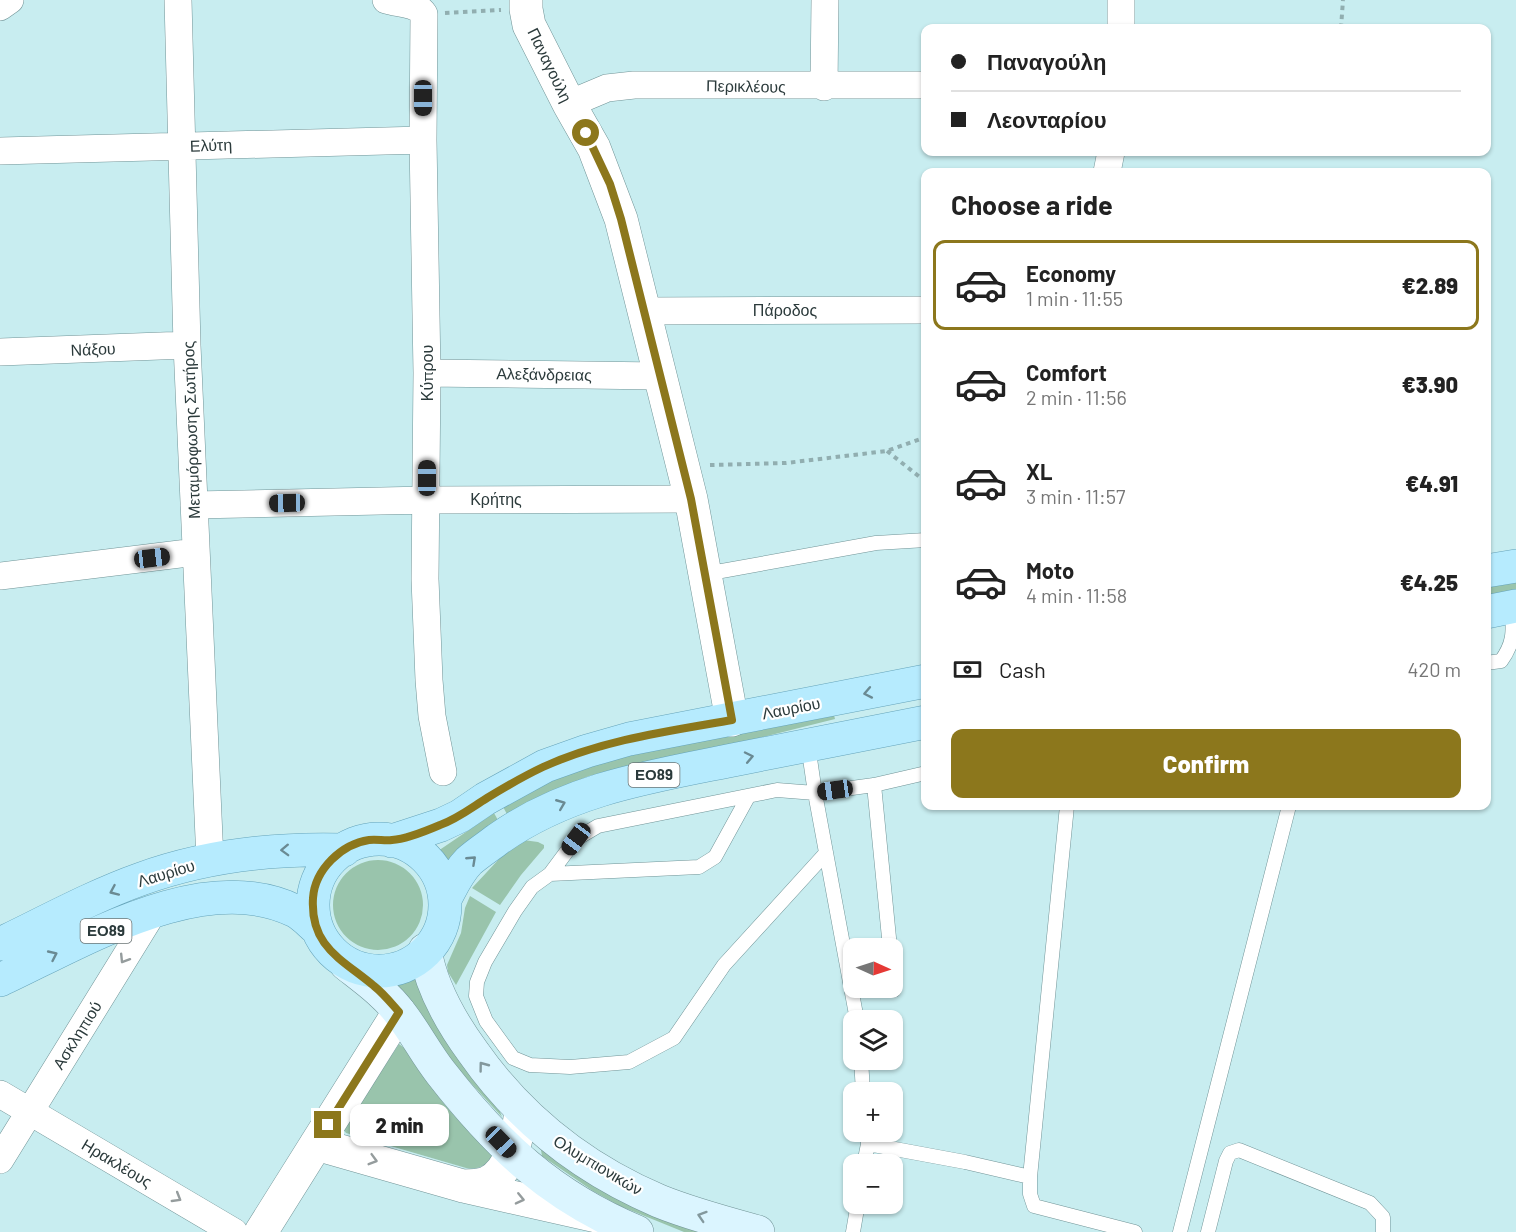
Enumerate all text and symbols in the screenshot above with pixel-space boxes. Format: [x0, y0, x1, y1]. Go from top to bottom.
street label: Παναγούλη [524, 24, 577, 105]
text: Παναγούλη [987, 48, 1106, 74]
street label: Περικλέους [706, 75, 786, 96]
car [414, 80, 432, 116]
text: Λεονταρίου [987, 106, 1107, 132]
route start [572, 119, 599, 146]
street label: Ελύτη [190, 134, 232, 155]
text: Choose a ride [951, 188, 1113, 220]
icon: car [954, 258, 1008, 312]
text: Economy [1026, 260, 1116, 286]
text: €2.89 [1402, 272, 1458, 298]
text: 1 min · 11:55 [1026, 286, 1123, 310]
street label: Πάροδος [753, 300, 817, 319]
street label: Νάξου [70, 338, 116, 360]
street label: Μεταμόρφωσης Σωτήρος [178, 340, 203, 519]
street label: Κύπρου [417, 345, 436, 401]
icon: car [954, 357, 1008, 411]
text: Comfort [1026, 359, 1107, 385]
street label: Αλεξάνδρειας [496, 363, 592, 385]
text: €3.90 [1402, 371, 1458, 397]
text: 2 min · 11:56 [1026, 385, 1127, 409]
icon: car [954, 456, 1008, 510]
text: XL [1026, 458, 1052, 484]
car [418, 460, 436, 496]
text: €4.91 [1405, 470, 1458, 496]
text: 3 min · 11:57 [1026, 484, 1126, 508]
street label: Κρήτης [470, 489, 522, 508]
car [269, 494, 305, 512]
car [133, 547, 171, 569]
icon: car [954, 555, 1008, 609]
text: Moto [1026, 557, 1074, 583]
text: €4.25 [1400, 569, 1458, 595]
text: 4 min · 11:58 [1026, 583, 1127, 607]
icon: cash [951, 653, 984, 686]
text: Cash [999, 656, 1046, 682]
text: 420 m [1407, 657, 1461, 681]
one-way arrow [863, 686, 873, 699]
street label: Λαυρίου [760, 693, 822, 722]
button: Confirm [951, 729, 1461, 798]
one-way arrow [744, 751, 754, 764]
road number: ΕΟ89 [628, 763, 680, 787]
car [816, 779, 854, 801]
one-way arrow [555, 799, 566, 811]
car [558, 819, 594, 859]
one-way arrow [281, 843, 290, 856]
street label: Λαυρίου [135, 855, 197, 890]
one-way arrow [465, 856, 475, 867]
one-way arrow [110, 883, 121, 895]
road number: ΕΟ89 [80, 919, 132, 943]
north arrow [843, 938, 903, 998]
map controls [843, 938, 903, 1214]
one-way arrow [46, 951, 57, 963]
one-way arrow [119, 953, 131, 963]
street label: Ασκληπιού [48, 997, 105, 1072]
button: layers [843, 1010, 903, 1070]
one-way arrow [479, 1062, 490, 1073]
button: + [843, 1082, 903, 1142]
callout: 2 min [349, 1104, 448, 1146]
route end [314, 1111, 341, 1138]
text: 2 min [375, 1113, 424, 1137]
car [482, 1123, 520, 1161]
street label: Ολυμπιονικών [550, 1131, 646, 1199]
street label: Ηρακλέους [79, 1134, 156, 1191]
one-way arrow [367, 1153, 377, 1165]
button: − [843, 1154, 903, 1214]
one-way arrow [171, 1191, 181, 1202]
one-way arrow [515, 1192, 525, 1205]
one-way arrow [697, 1211, 708, 1223]

